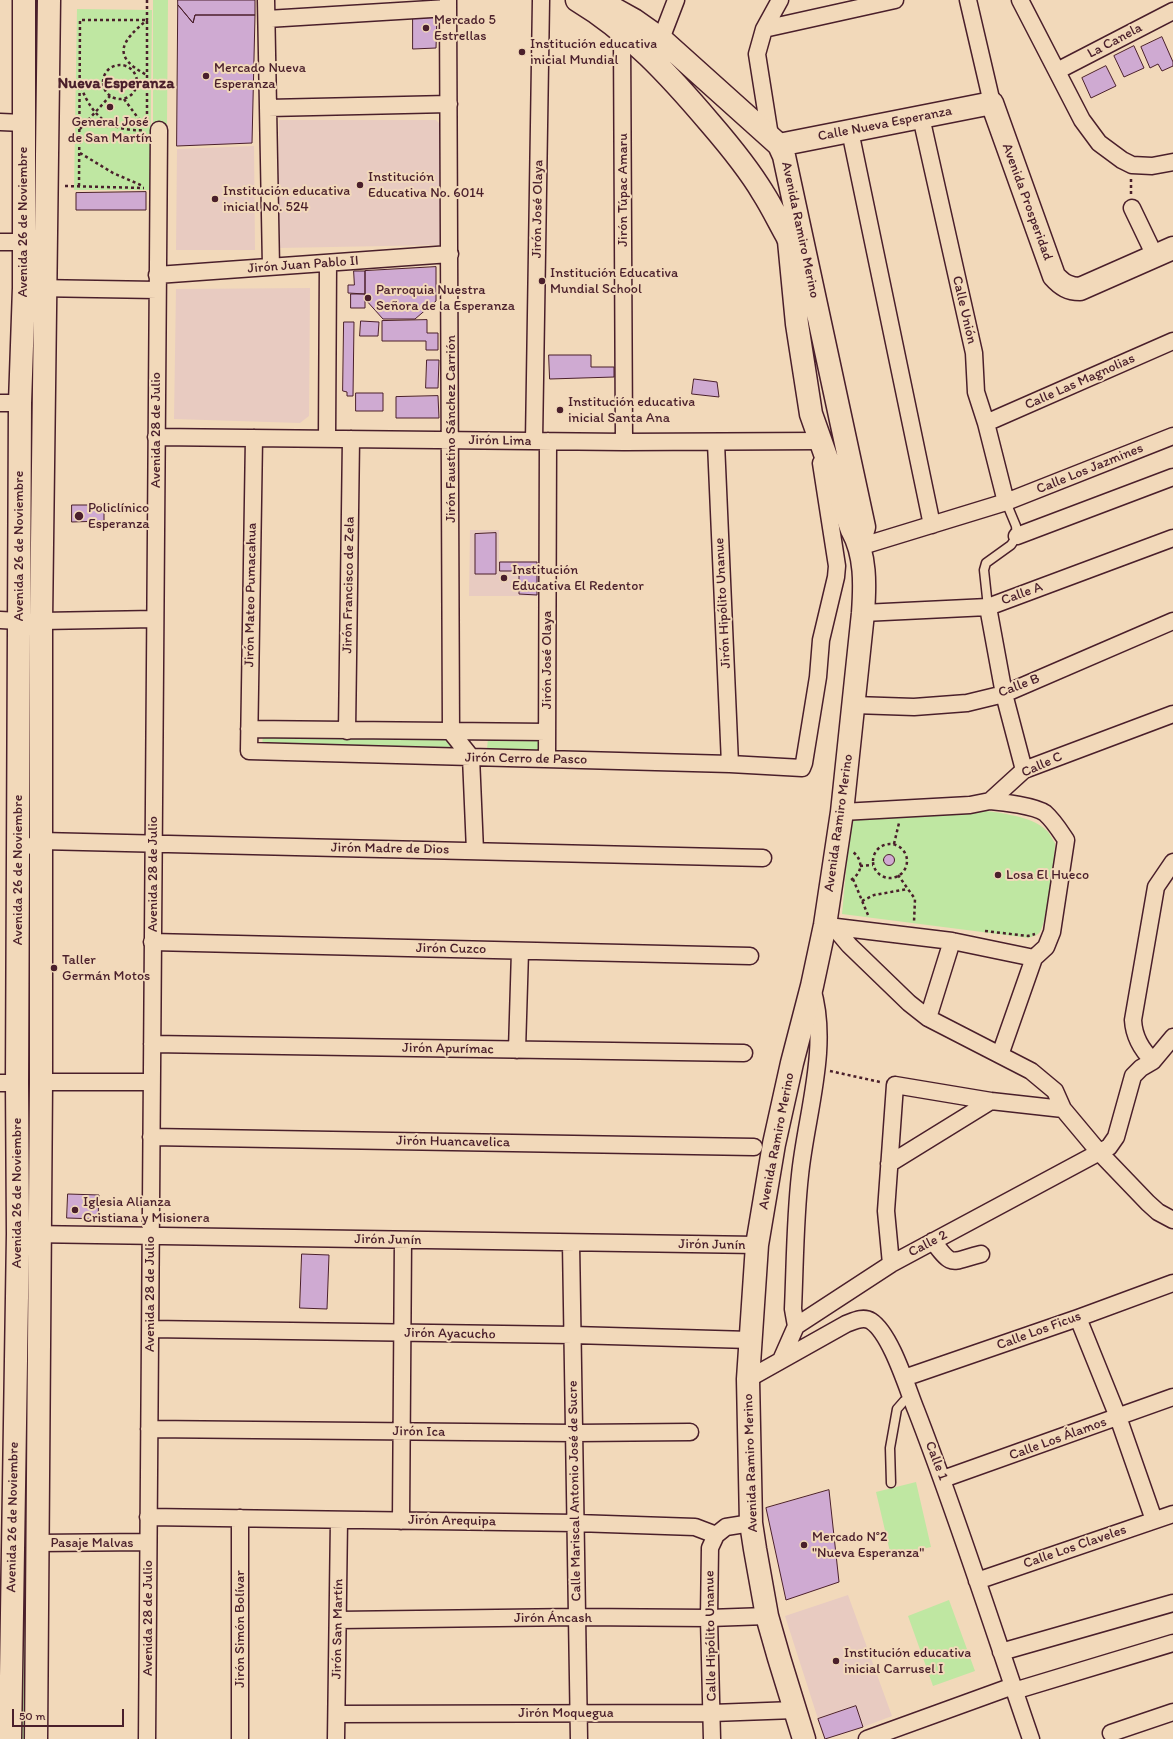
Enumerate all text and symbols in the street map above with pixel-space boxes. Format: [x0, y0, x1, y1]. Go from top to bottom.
place label: Mercado 5 Estrellas [434, 12, 496, 44]
street label: La Canela [1085, 20, 1145, 62]
marker: Mercado 5 Estrellas [421, 23, 431, 33]
place label: Institución educativa inicial Mundial [530, 36, 657, 68]
marker: Institución educativa inicial Mundial [517, 47, 527, 57]
place label: Mercado Nueva Esperanza [214, 60, 306, 92]
marker: Mercado Nueva Esperanza [201, 71, 211, 81]
district label: Nueva Esperanza [58, 74, 174, 94]
marker: General José de San Martín [105, 102, 115, 112]
street label: Calle Nueva Esperanza [817, 103, 953, 145]
place label: General José de San Martín [68, 114, 152, 146]
street label: Jirón Túpac Amaru [615, 133, 631, 247]
street label: Avenida Prosperidad [998, 141, 1056, 263]
street label: Avenida 26 de Noviembre [15, 147, 31, 297]
street label: Jirón José Olaya [529, 160, 547, 258]
street label: Avenida Ramiro Merino [777, 160, 823, 300]
place label: Institución Educativa No. 6014 [368, 169, 484, 202]
marker: Institución Educativa No. 6014 [355, 180, 365, 190]
place label: Institución educativa inicial No. 524 [223, 183, 350, 216]
marker: Institución educativa inicial No. 524 [210, 194, 220, 204]
street label: Jirón Juan Pablo II [247, 253, 359, 277]
place label: Institución Educativa Mundial School [550, 265, 678, 298]
street label: Calle Unión [948, 274, 980, 346]
marker: Institución Educativa Mundial School [537, 276, 547, 286]
place label: Parroquia Nuestra Señora de la Esperanza [376, 282, 515, 314]
marker: Parroquia Nuestra Señora de la Esperanza [363, 293, 373, 303]
street label: Jirón Faustino Sánchez Carrión [443, 335, 459, 523]
street label: Calle Las Magnolias [1022, 350, 1138, 414]
street label: Avenida 28 de Julio [148, 372, 164, 488]
place label: Institución educativa inicial Santa Ana [568, 394, 695, 426]
marker: Institución educativa inicial Santa Ana [555, 405, 565, 415]
street label: Jirón Lima [468, 432, 532, 450]
street label: Calle Los Jazmines [1034, 440, 1146, 498]
street label: Avenida 26 de Noviembre [11, 471, 27, 621]
place label: Policlínico Esperanza [88, 500, 150, 532]
marker: Policlínico Esperanza [73, 510, 85, 522]
street label: Jirón Francisco de Zela [339, 516, 359, 654]
street label: Jirón Mateo Pumacahua [241, 523, 261, 667]
street label: Jirón Hipólito Unanue [711, 537, 735, 669]
place label: Institución Educativa El Redentor [512, 562, 644, 594]
marker: Institución Educativa El Redentor [499, 573, 509, 583]
street label: Calle A [999, 579, 1045, 609]
street label: Jirón José Olaya [539, 611, 555, 709]
street label: Calle B [996, 670, 1042, 702]
street label: Calle C [1019, 749, 1065, 781]
street label: Jirón Cerro de Pasco [465, 750, 587, 768]
street label: Avenida Ramiro Merino [821, 753, 857, 893]
street label: Avenida 26 de Noviembre [10, 795, 26, 945]
street label: Avenida 28 de Julio [145, 816, 161, 932]
street label: Jirón Madre de Dios [331, 840, 449, 858]
place label: Losa El Hueco [1006, 867, 1089, 883]
marker: Losa El Hueco [993, 870, 1003, 880]
street label: Jirón Cuzco [416, 940, 486, 958]
place label: Taller Germán Motos [62, 952, 150, 984]
marker: Taller Germán Motos [49, 963, 59, 973]
street label: Jirón Apurímac [402, 1040, 494, 1058]
street label: Avenida Ramiro Merino [755, 1071, 799, 1211]
street label: Avenida 26 de Noviembre [9, 1118, 25, 1268]
street label: Jirón Huancavelica [396, 1133, 510, 1151]
place label: Iglesia Alianza Cristiana y Misionera [83, 1194, 210, 1226]
marker: Iglesia Alianza Cristiana y Misionera [70, 1205, 80, 1215]
street label: Calle 2 [906, 1227, 950, 1261]
street label: Jirón Junín [354, 1231, 422, 1249]
street label: Avenida 28 de Julio [142, 1236, 158, 1352]
street label: Jirón Junín [678, 1236, 746, 1254]
street label: Calle Los Ficus [994, 1308, 1084, 1354]
street label: Jirón Ayacucho [404, 1325, 496, 1343]
street label: Calle Mariscal Antonio José de Sucre [565, 1380, 585, 1602]
street label: Avenida Ramiro Merino [740, 1393, 762, 1533]
street label: Calle Los Álamos [1007, 1414, 1109, 1464]
street label: Jirón Ica [392, 1423, 446, 1441]
street label: Calle 1 [921, 1439, 951, 1483]
street label: Avenida 26 de Noviembre [3, 1442, 23, 1592]
street label: Jirón Arequipa [408, 1512, 496, 1530]
street label: Calle Los Claveles [1021, 1521, 1129, 1573]
place label: Mercado N°2 "Nueva Esperanza" [812, 1529, 924, 1562]
street label: Pasaje Malvas [50, 1535, 134, 1551]
marker: Mercado N°2 "Nueva Esperanza" [799, 1540, 809, 1550]
street label: Avenida 28 de Julio [140, 1560, 156, 1676]
street label: Jirón Simón Bolívar [232, 1570, 248, 1688]
street label: Calle Hipólito Unanue [701, 1570, 721, 1702]
street label: Jirón San Martín [329, 1579, 347, 1679]
street label: Jirón Áncash [514, 1610, 592, 1626]
place label: Institución educativa inicial Carrusel I [844, 1645, 971, 1678]
marker: Institución educativa inicial Carrusel I [831, 1656, 841, 1666]
scale bar [14, 1701, 126, 1727]
street label: Jirón Moquegua [518, 1705, 614, 1721]
text: 50 m [19, 1709, 45, 1723]

